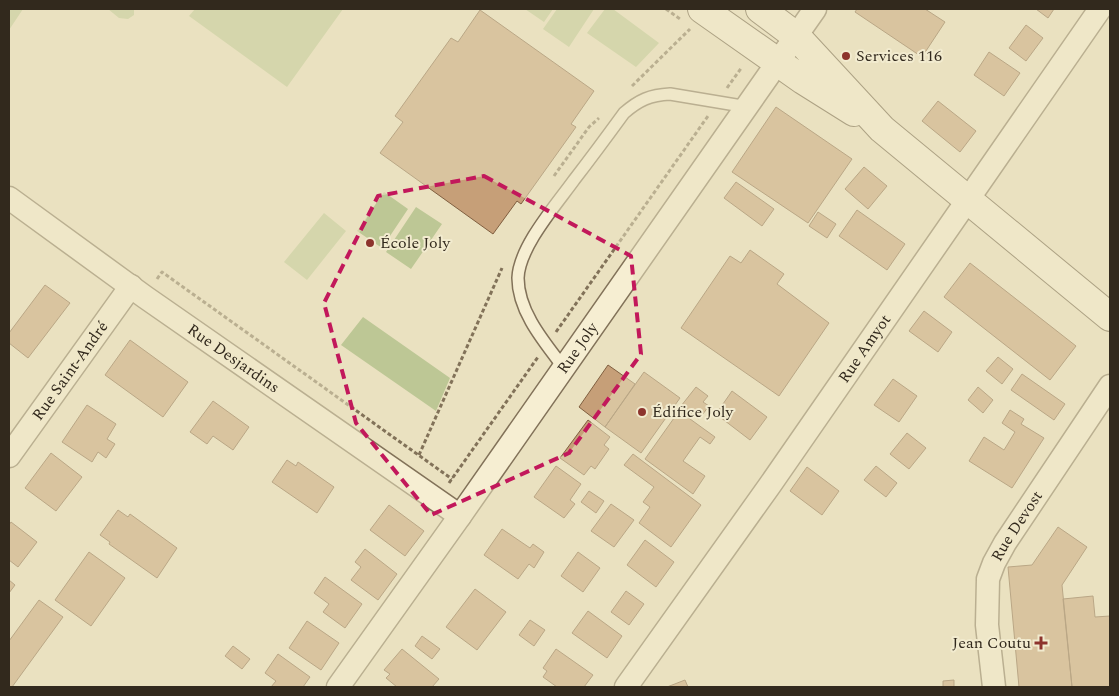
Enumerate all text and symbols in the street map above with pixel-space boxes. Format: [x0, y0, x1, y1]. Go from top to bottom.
place label: Services 116 [856, 44, 942, 68]
marker: Services 116 [840, 50, 852, 62]
place label: École Joly [380, 231, 451, 255]
marker: École Joly [364, 237, 376, 249]
street label: Rue Amyot [832, 309, 897, 388]
street label: Rue Saint-André [26, 316, 114, 425]
street label: Rue Joly [551, 316, 605, 379]
street label: Rue Desjardins [182, 318, 285, 399]
place label: Édifice Joly [652, 400, 735, 424]
marker: Édifice Joly [636, 406, 648, 418]
street label: Rue Devost [985, 486, 1049, 566]
place label: Jean Coutu [952, 631, 1031, 655]
marker: Jean Coutu [1035, 637, 1047, 649]

